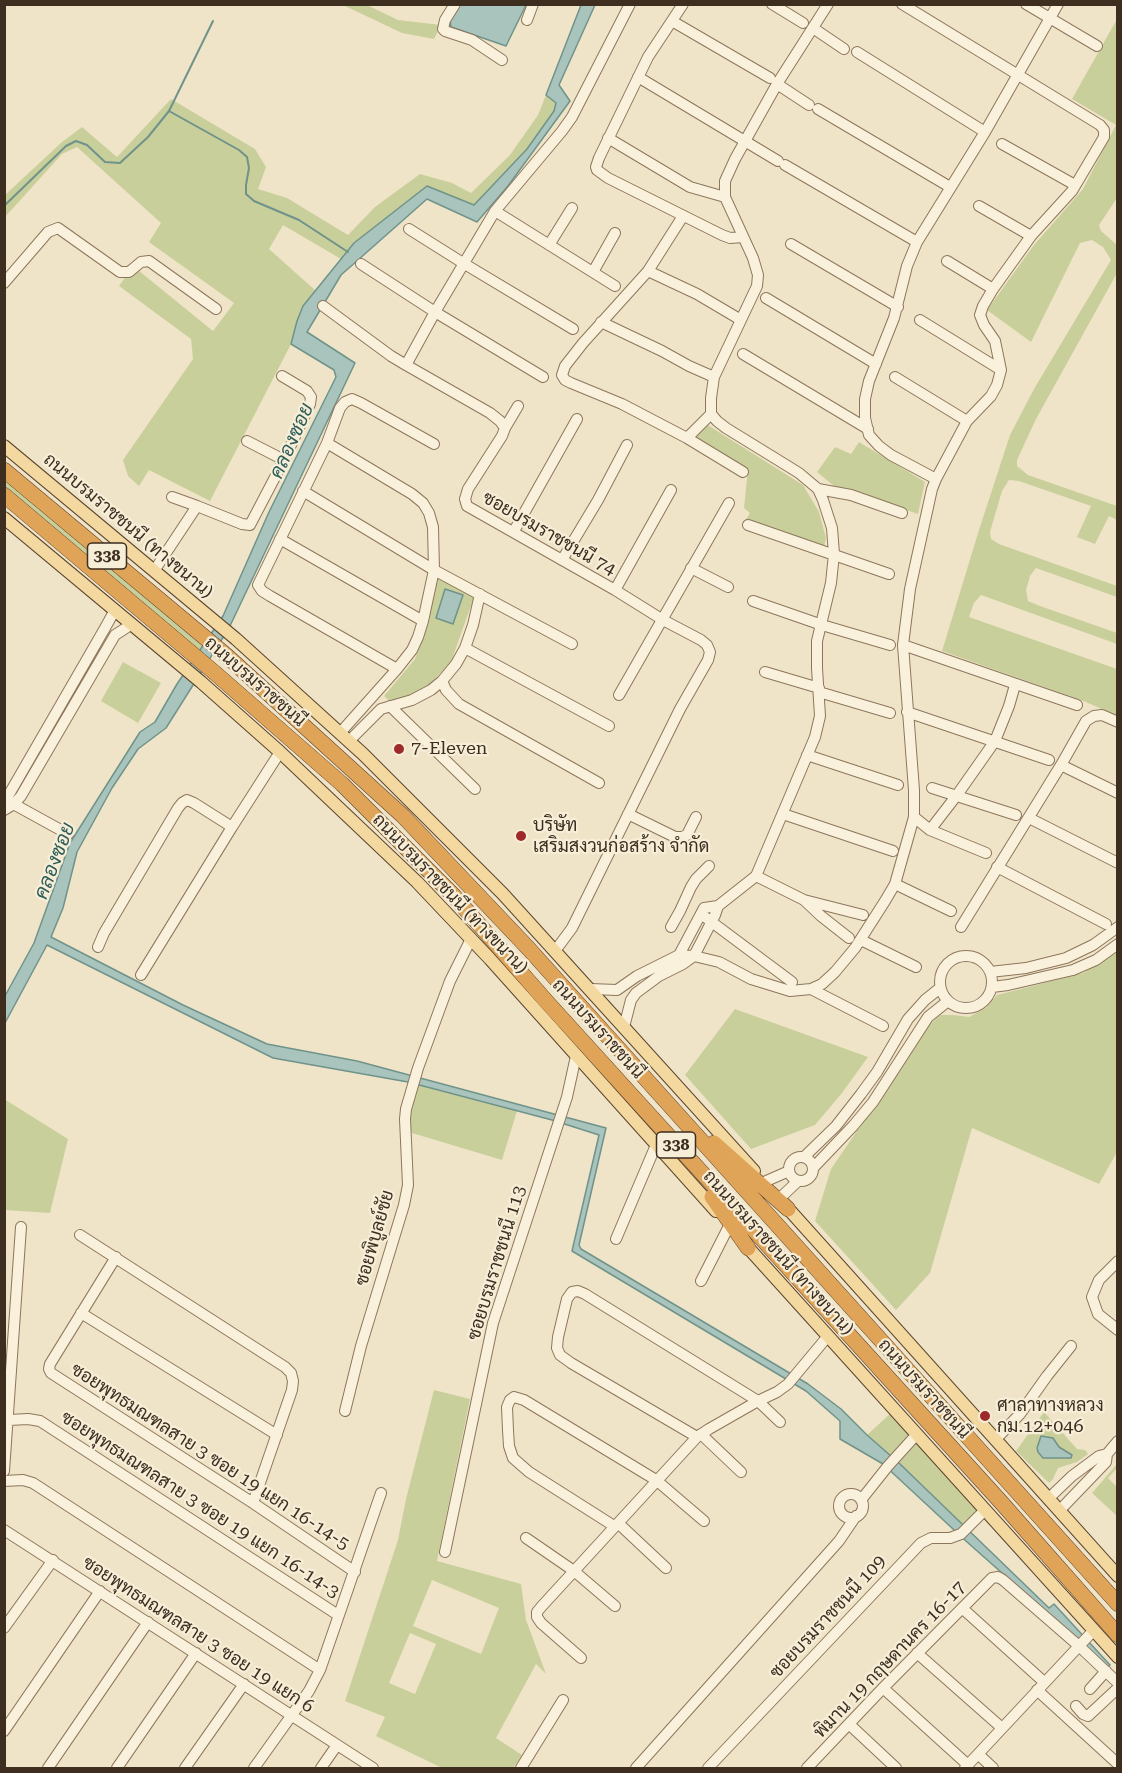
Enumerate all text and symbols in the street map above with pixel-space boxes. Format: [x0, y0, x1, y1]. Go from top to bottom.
water label: คลองซอย [265, 400, 319, 482]
street label: ถนนบรมราชชนนี (ทางขนาน) [39, 449, 217, 603]
street label: ซอยบรมราชชนนี 74 [479, 487, 619, 581]
road number: 338 [88, 543, 126, 569]
street label: ถนนบรมราชชนนี [200, 632, 310, 732]
place label: 7-Eleven [411, 738, 487, 760]
marker: 7-Eleven [392, 742, 406, 756]
street label: ถนนบรมราชชนนี (ทางขนาน) [368, 809, 532, 979]
place label: บริษัท เสริมสงวนก่อสร้าง จำกัด [533, 815, 709, 858]
water label: คลองซอย [29, 819, 81, 903]
marker: บริษัท เสริมสงวนก่อสร้าง จำกัด [514, 829, 528, 843]
street label: ถนนบรมราชชนนี [547, 975, 649, 1083]
road number: 338 [656, 1132, 696, 1158]
street label: ถนนบรมราชชนนี (ทางขนาน) [698, 1166, 858, 1340]
street label: ซอยบรมราชชนนี 113 [463, 1183, 531, 1343]
street label: ซอยพิบูลย์ชัย [351, 1188, 399, 1288]
street label: ถนนบรมราชชนนี [873, 1335, 975, 1443]
street label: ซอยพุทธมณฑลสาย 3 ซอย 19 แยก 16-14-5 [67, 1359, 353, 1555]
place label: ศาลาทางหลวง กม.12+046 [997, 1395, 1104, 1438]
street label: ซอยพุทธมณฑลสาย 3 ซอย 19 แยก 16-14-3 [57, 1407, 343, 1603]
marker: ศาลาทางหลวง กม.12+046 [978, 1409, 992, 1423]
street label: ซอยบรมราชชนนี 109 [765, 1551, 891, 1683]
street label: ซอยพุทธมณฑลสาย 3 ซอย 19 แยก 6 [78, 1552, 318, 1718]
street label: พิมาน 19 กฤษดานคร 16-17 [809, 1577, 971, 1743]

